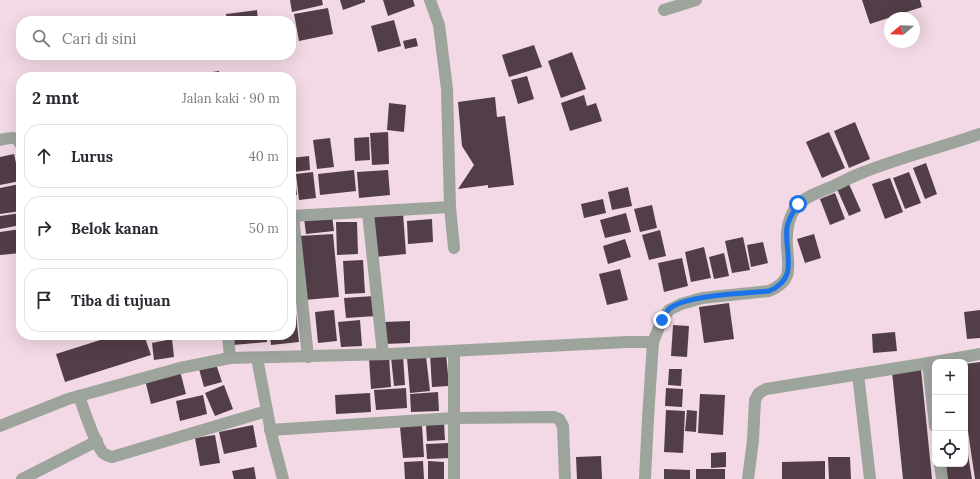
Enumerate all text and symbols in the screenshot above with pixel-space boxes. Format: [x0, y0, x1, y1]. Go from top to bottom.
north arrow [884, 12, 920, 48]
search box [16, 16, 296, 60]
icon: search [30, 27, 52, 49]
text: Cari di sini [62, 29, 137, 48]
text: 2 mnt [32, 87, 79, 109]
text: Jalan kaki · 90 m [182, 90, 280, 107]
icon: ahead [33, 145, 55, 167]
text: Lurus [71, 147, 113, 166]
text: 40 m [249, 148, 279, 165]
route start [789, 195, 807, 213]
icon: right [33, 217, 55, 239]
text: Belok kanan [71, 219, 159, 238]
text: 50 m [249, 220, 279, 237]
icon: arrive [33, 289, 55, 311]
text: Tiba di tujuan [71, 291, 170, 310]
route end [653, 311, 671, 329]
map controls [932, 359, 968, 467]
button: + [932, 359, 968, 395]
button: − [932, 395, 968, 431]
button: locate [932, 431, 968, 467]

